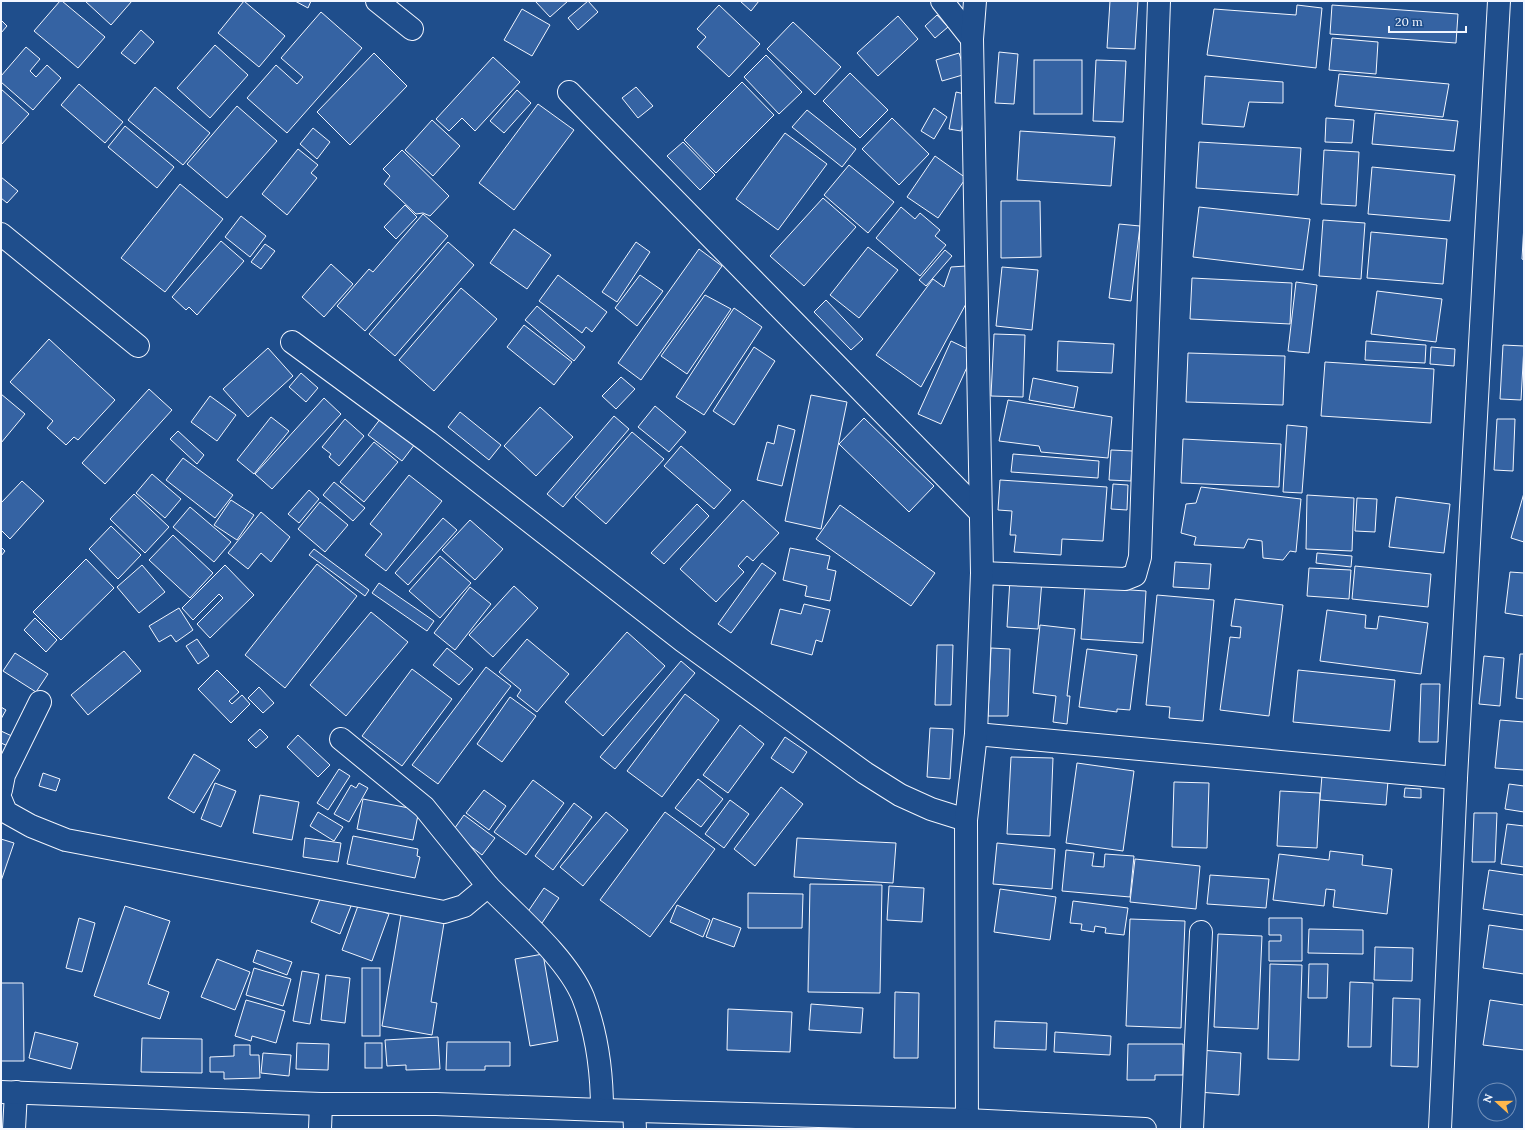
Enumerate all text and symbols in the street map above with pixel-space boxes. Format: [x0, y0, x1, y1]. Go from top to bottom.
scale bar [1389, 8, 1466, 34]
text: 20 m [1395, 14, 1423, 29]
north arrow [1477, 1082, 1517, 1122]
text: N [1480, 1091, 1496, 1105]

